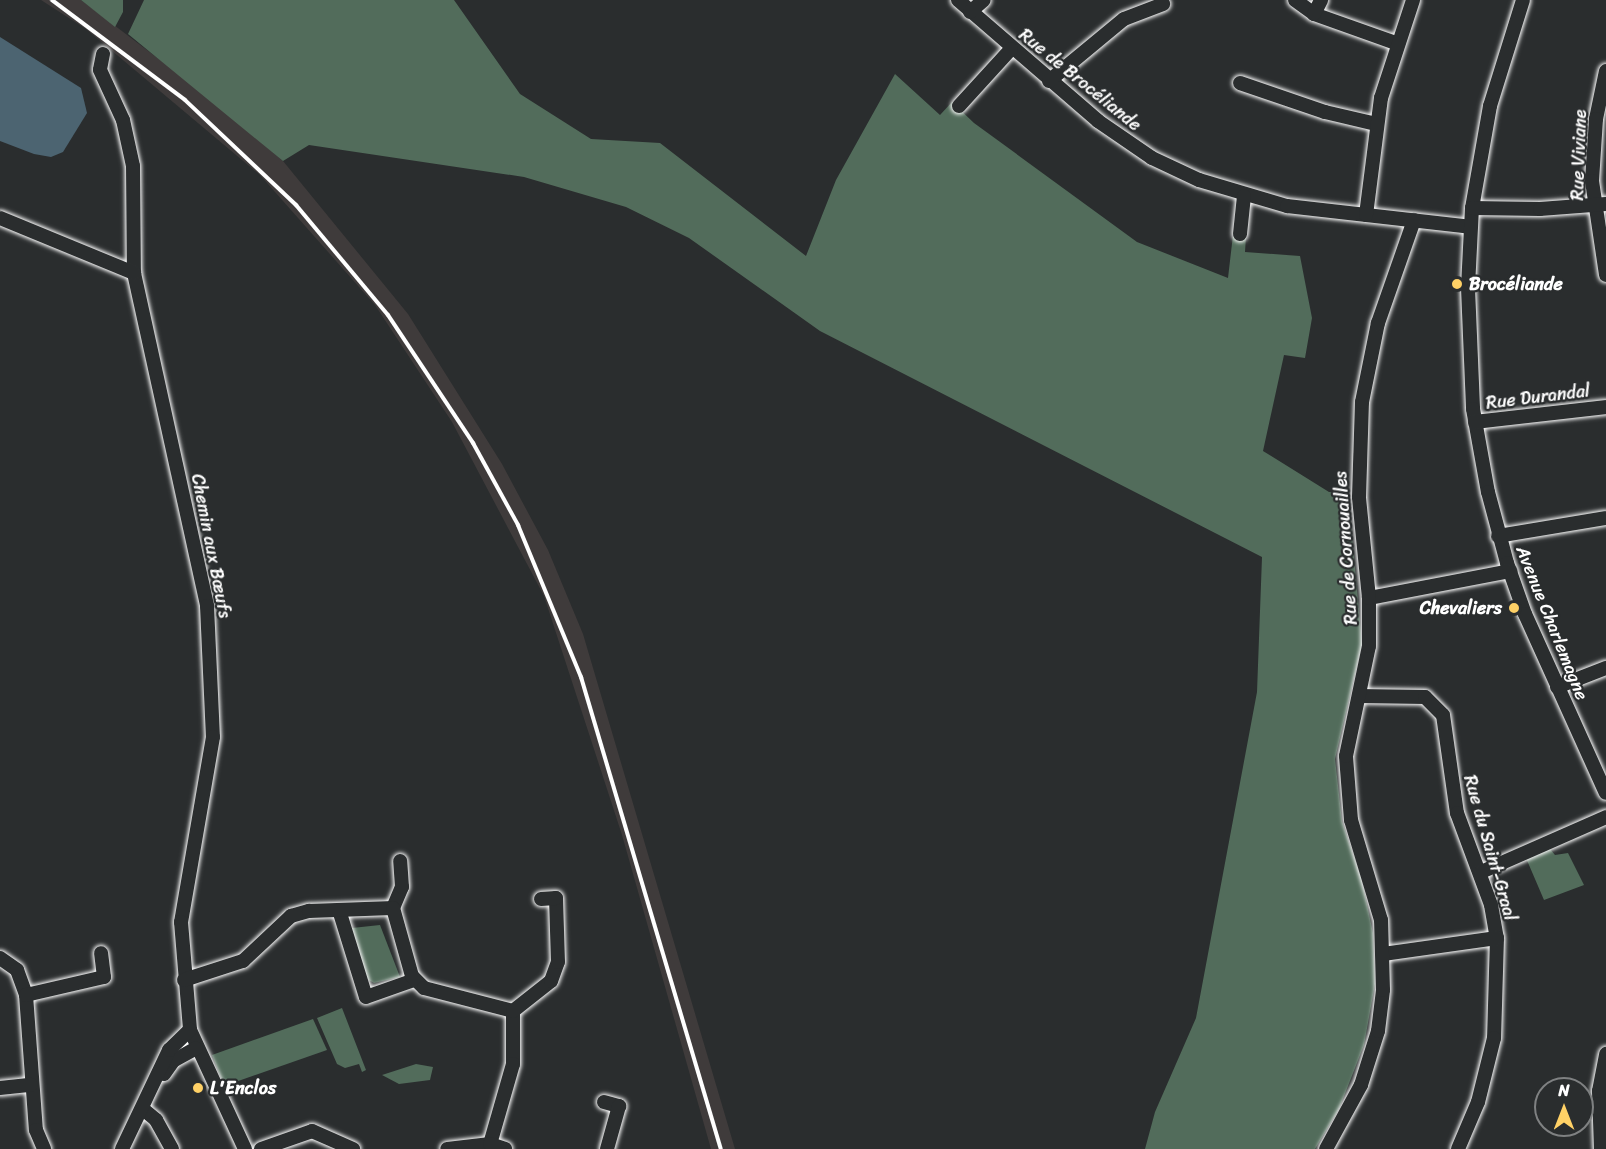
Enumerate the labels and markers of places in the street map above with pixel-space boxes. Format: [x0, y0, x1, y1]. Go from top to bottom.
place label: Brocéliande [1469, 273, 1563, 295]
marker: Brocéliande [1450, 277, 1464, 291]
place label: Chevaliers [1420, 597, 1502, 619]
marker: Chevaliers [1507, 601, 1521, 615]
place label: L'Enclos [210, 1077, 276, 1099]
marker: L'Enclos [191, 1081, 205, 1095]

